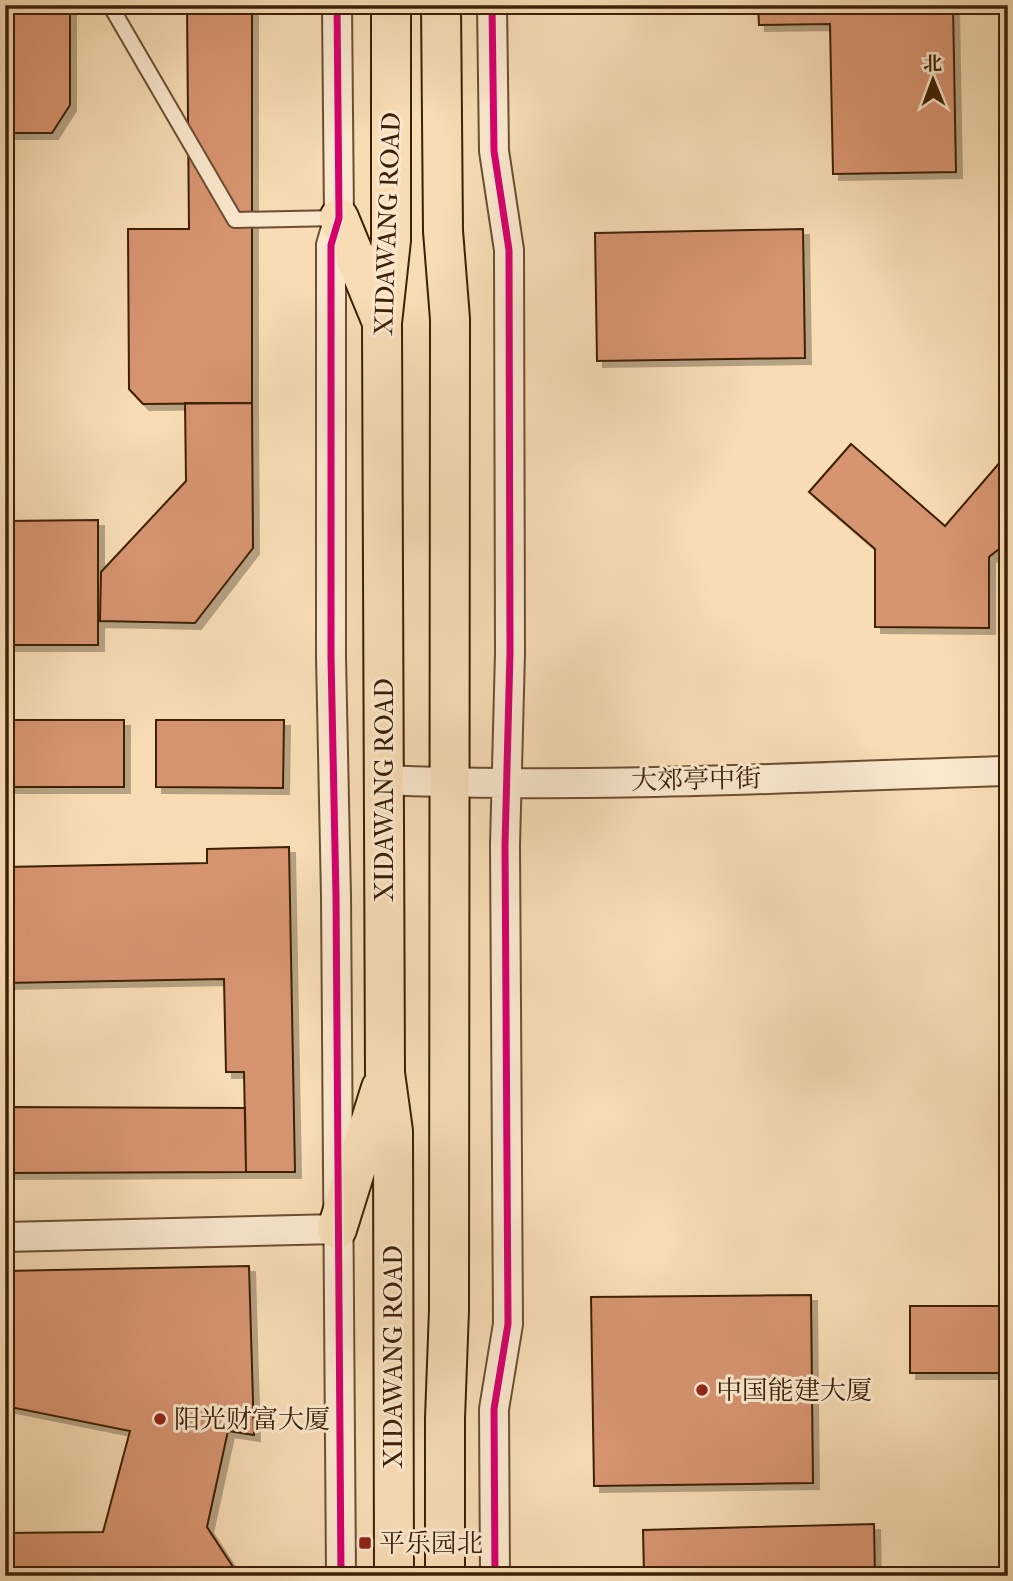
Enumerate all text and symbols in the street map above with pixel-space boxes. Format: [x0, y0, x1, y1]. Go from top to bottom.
north arrow [898, 46, 968, 116]
text: 北 [923, 53, 942, 75]
street label: XIDAWANG ROAD [368, 112, 407, 336]
street label: XIDAWANG ROAD [369, 678, 400, 902]
street label: 大郊亭中街 [631, 763, 761, 796]
street label: XIDAWANG ROAD [378, 1245, 409, 1469]
place label: 中国能建大厦 [716, 1375, 872, 1406]
marker: 中国能建大厦 [694, 1382, 710, 1398]
place label: 阳光财富大厦 [174, 1404, 330, 1435]
marker: 阳光财富大厦 [152, 1411, 168, 1427]
place label: 平乐园北 [379, 1528, 483, 1559]
marker: 平乐园北 [357, 1535, 373, 1551]

